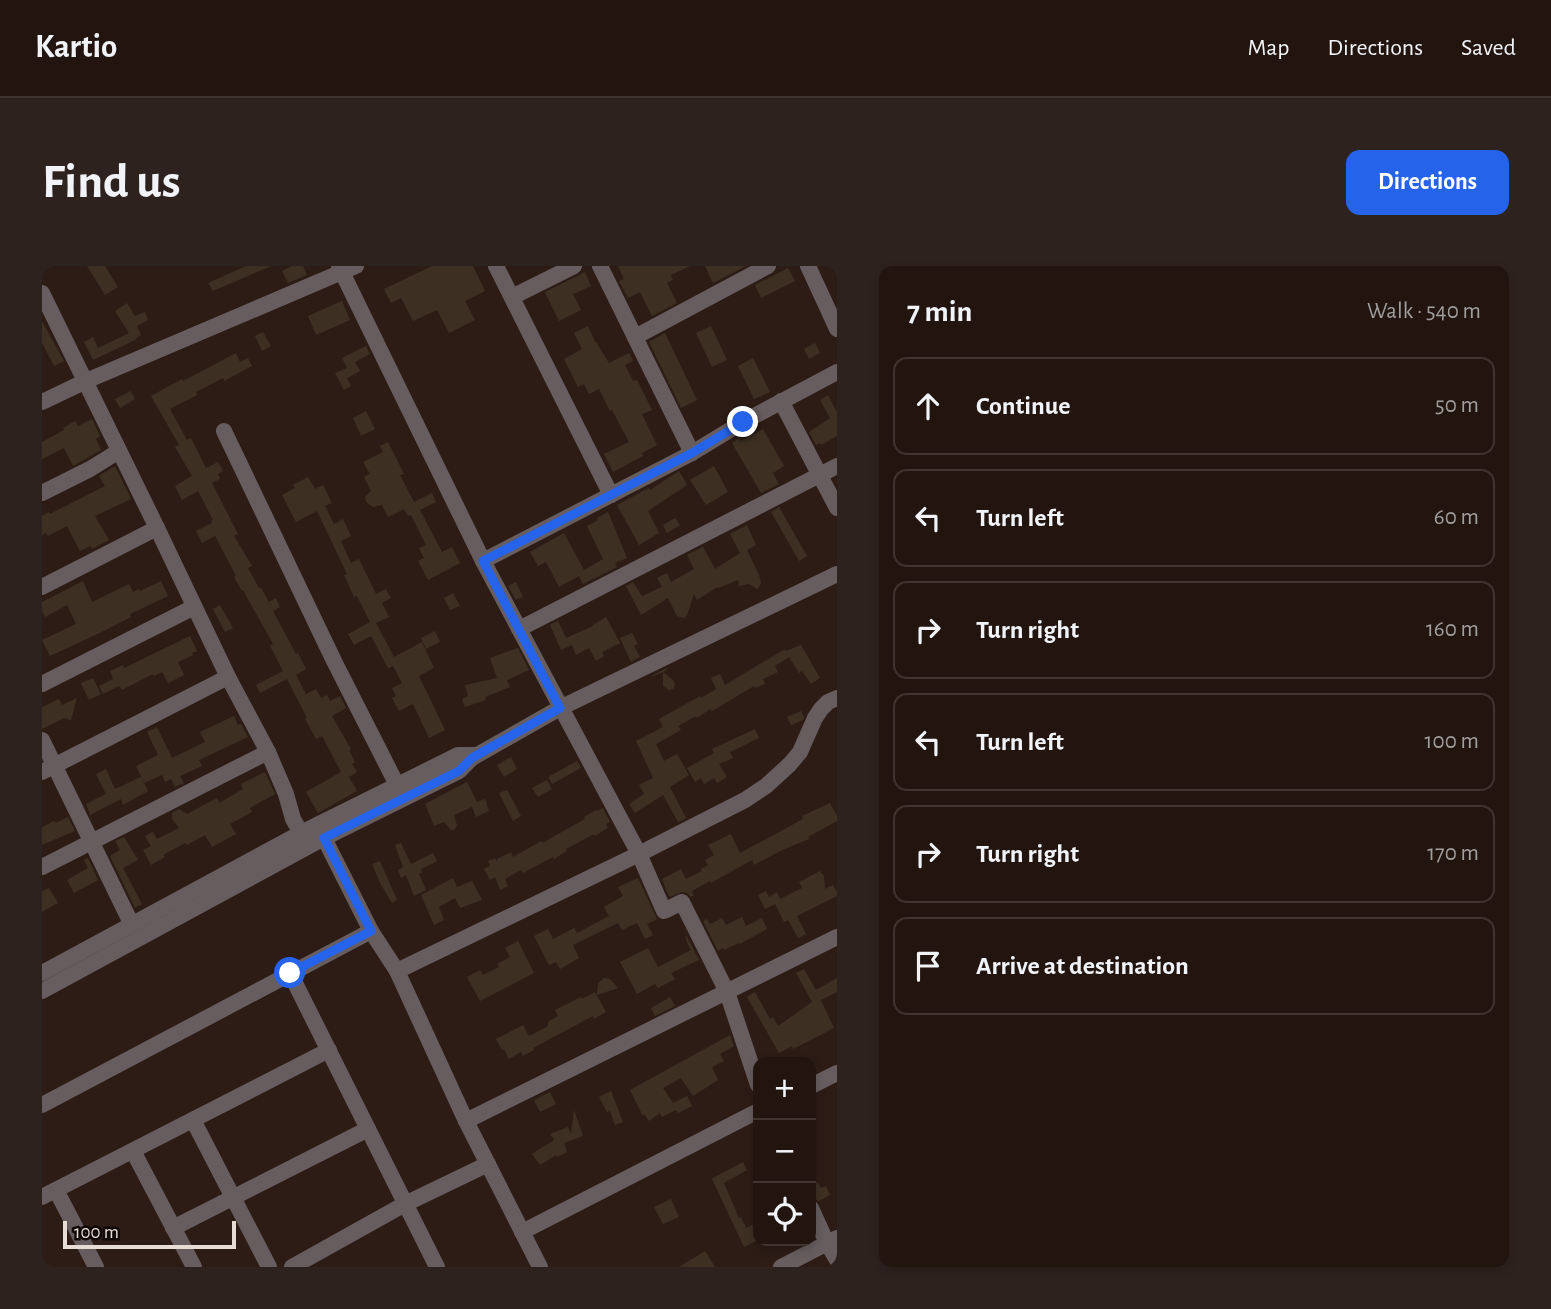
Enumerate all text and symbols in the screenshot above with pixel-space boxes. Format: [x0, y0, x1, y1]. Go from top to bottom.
text: Kartio [35, 31, 117, 64]
text: Map [1247, 36, 1289, 60]
text: Directions [1327, 36, 1423, 60]
text: Saved [1461, 36, 1516, 60]
button: Directions [1346, 150, 1509, 215]
text: Find us [42, 158, 181, 207]
text: 7 min [907, 297, 972, 327]
text: Walk · 540 m [1367, 300, 1481, 323]
icon: ahead [909, 387, 947, 425]
text: Continue [976, 393, 1071, 419]
text: 50 m [1435, 394, 1479, 417]
route end [727, 406, 758, 437]
icon: left [909, 499, 947, 537]
text: Turn left [976, 505, 1064, 531]
text: 60 m [1434, 506, 1479, 529]
icon: right [909, 611, 947, 649]
text: Turn right [976, 617, 1079, 643]
text: 160 m [1426, 618, 1479, 641]
icon: left [909, 723, 947, 761]
text: Turn left [976, 729, 1064, 755]
text: 100 m [1425, 730, 1479, 753]
icon: right [909, 835, 947, 873]
text: Turn right [976, 841, 1079, 867]
text: 170 m [1427, 842, 1479, 865]
icon: arrive [909, 947, 947, 985]
text: Arrive at destination [976, 953, 1189, 979]
route start [274, 957, 305, 988]
map controls [753, 1057, 816, 1246]
button: + [753, 1057, 816, 1120]
button: − [753, 1120, 816, 1183]
button: locate [753, 1183, 816, 1246]
scale bar [63, 1218, 236, 1250]
text: 100 m [74, 1223, 119, 1242]

